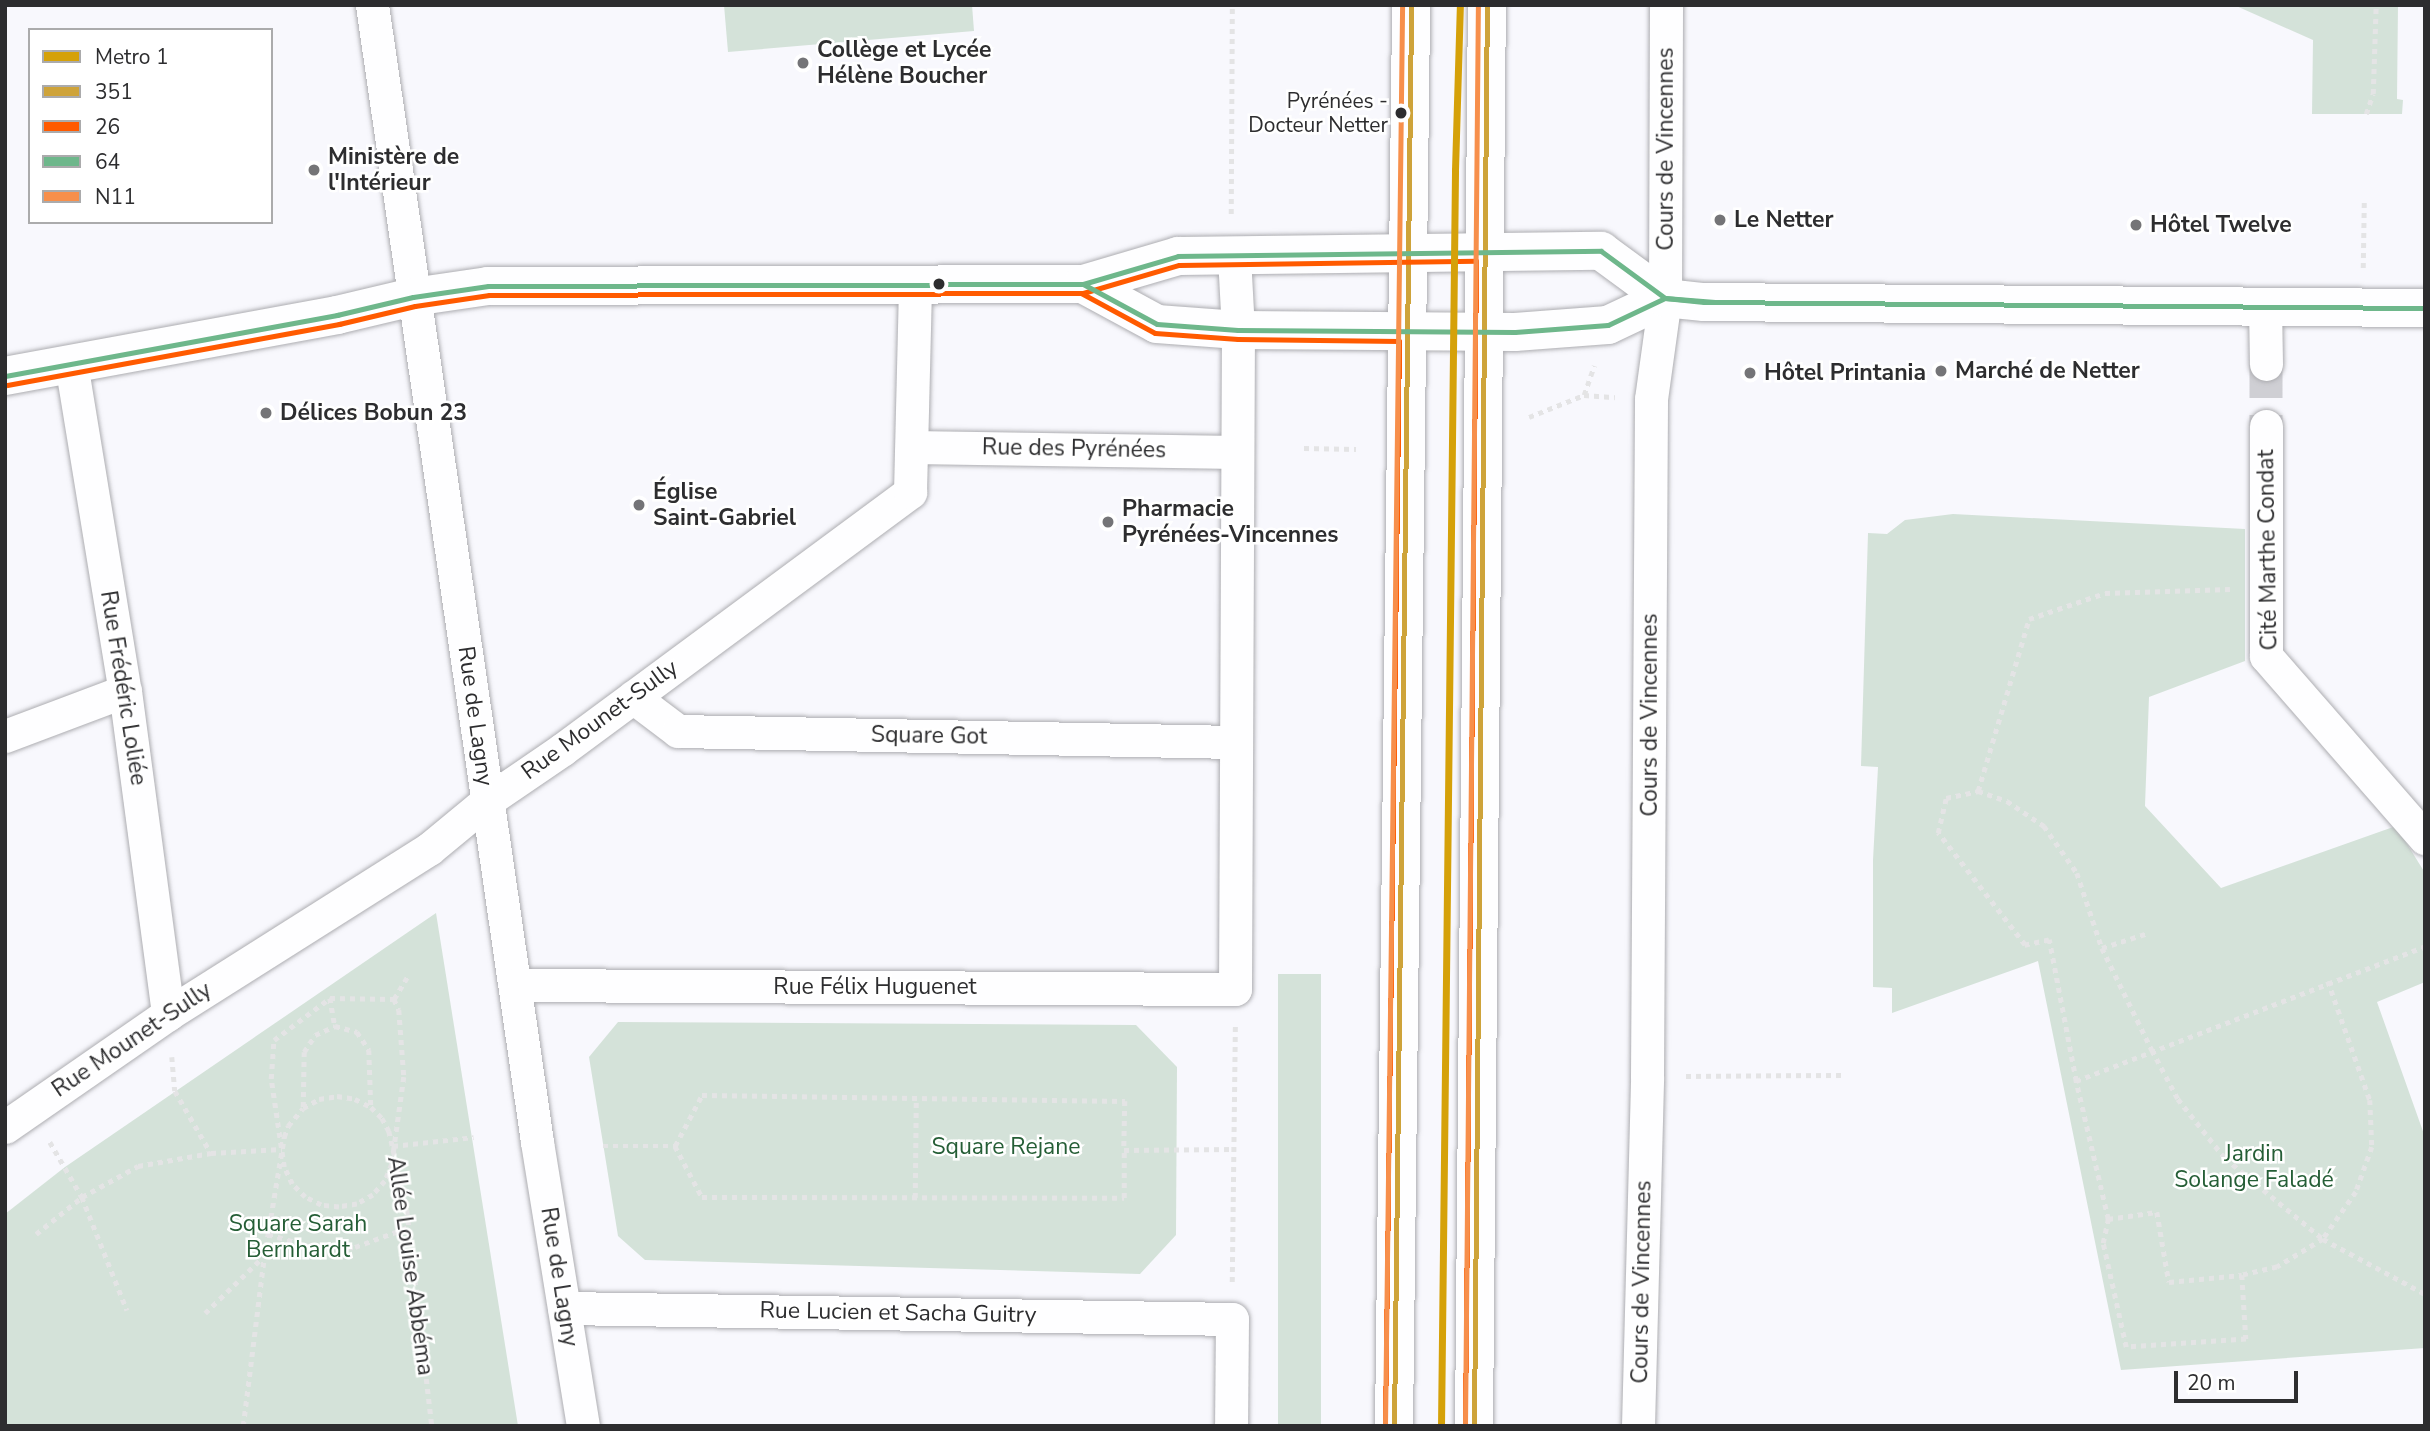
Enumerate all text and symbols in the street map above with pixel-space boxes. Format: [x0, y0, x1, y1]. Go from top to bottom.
legend [28, 28, 273, 224]
place label: Collège et Lycée Hélène Boucher [817, 36, 991, 90]
text: Metro 1 [95, 43, 169, 71]
street label: Cours de Vincennes [1652, 47, 1680, 251]
marker: Collège et Lycée Hélène Boucher [795, 55, 811, 71]
text: 351 [95, 78, 133, 106]
place label: Pyrénées - Docteur Netter [1248, 88, 1388, 138]
marker: Pyrénées - Docteur Netter [1394, 106, 1408, 120]
text: 26 [95, 113, 120, 141]
place label: Ministère de l'Intérieur [328, 143, 459, 197]
text: 64 [95, 148, 120, 176]
marker: Ministère de l'Intérieur [306, 162, 322, 178]
text: N11 [95, 183, 136, 211]
place label: Le Netter [1734, 206, 1833, 234]
place label: Hôtel Twelve [2150, 211, 2292, 239]
marker: Le Netter [1712, 212, 1728, 228]
marker: Hôtel Twelve [2128, 217, 2144, 233]
unlabelled marker [932, 277, 946, 291]
place label: Marché de Netter [1955, 357, 2140, 385]
place label: Hôtel Printania [1764, 359, 1926, 387]
marker: Marché de Netter [1933, 363, 1949, 379]
marker: Hôtel Printania [1742, 365, 1758, 381]
place label: Délices Bobun 23 [280, 399, 467, 427]
marker: Délices Bobun 23 [258, 405, 274, 421]
street label: Rue des Pyrénées [982, 434, 1166, 464]
street label: Cité Marthe Condat [2252, 449, 2284, 651]
place label: Église Saint-Gabriel [653, 478, 796, 532]
place label: Pharmacie Pyrénées-Vincennes [1122, 495, 1338, 549]
marker: Église Saint-Gabriel [631, 497, 647, 513]
marker: Pharmacie Pyrénées-Vincennes [1100, 514, 1116, 530]
street label: Rue Frédéric Loliée [94, 589, 152, 787]
street label: Cours de Vincennes [1636, 613, 1664, 817]
street label: Rue de Lagny [452, 644, 498, 788]
street label: Rue Mounet-Sully [516, 654, 684, 786]
street label: Square Got [871, 721, 987, 751]
street label: Rue Félix Huguenet [773, 973, 977, 1001]
street label: Rue Mounet-Sully [47, 976, 217, 1104]
park label: Square Rejane [931, 1133, 1081, 1161]
park label: Jardin Solange Faladé [2174, 1140, 2334, 1194]
street label: Allée Louise Abbéma [381, 1155, 439, 1377]
street label: Cours de Vincennes [1626, 1180, 1658, 1384]
street label: Rue de Lagny [534, 1205, 584, 1349]
park label: Square Sarah Bernhardt [229, 1210, 367, 1264]
street label: Rue Lucien et Sacha Guitry [759, 1297, 1037, 1329]
scale bar [2178, 1358, 2302, 1402]
text: 20 m [2187, 1369, 2236, 1397]

